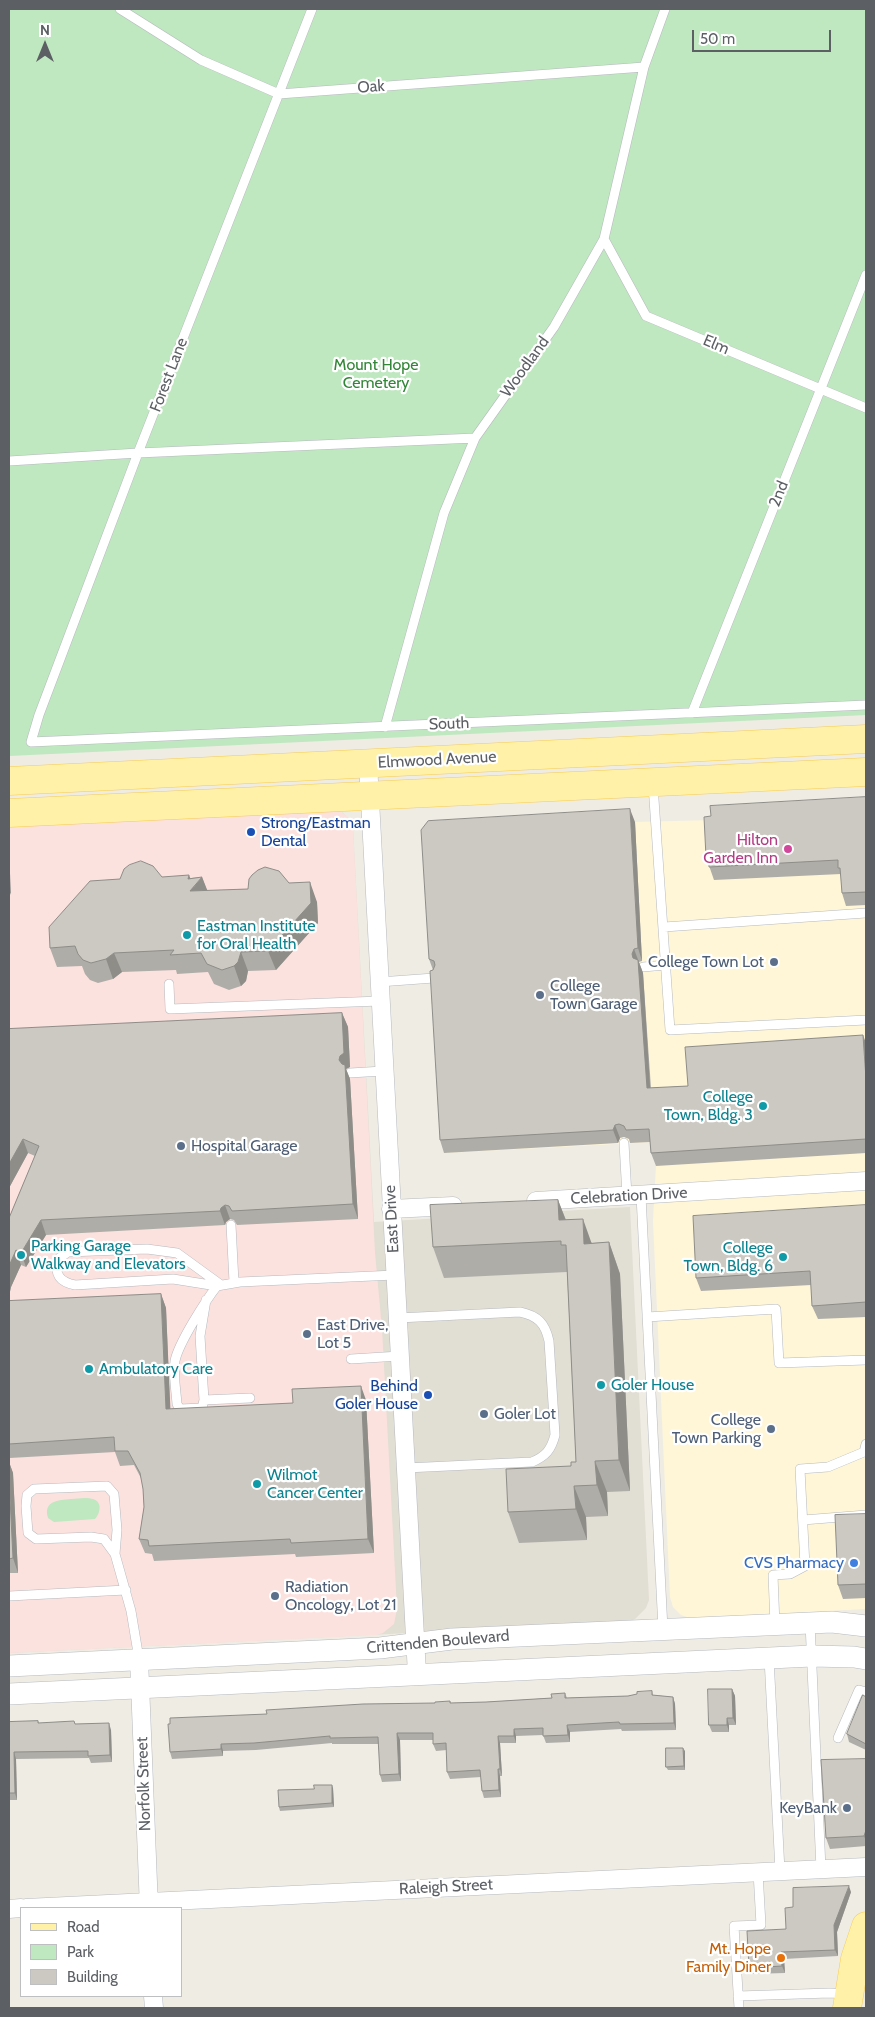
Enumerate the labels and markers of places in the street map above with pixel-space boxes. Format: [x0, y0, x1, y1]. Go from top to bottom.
place label: Strong/Eastman Dental [261, 813, 371, 851]
marker: Strong/Eastman Dental [245, 826, 257, 838]
place label: Hilton Garden Inn [703, 830, 778, 868]
marker: Hilton Garden Inn [782, 843, 794, 855]
place label: Eastman Institute for Oral Health [197, 916, 315, 954]
marker: Eastman Institute for Oral Health [181, 929, 193, 941]
place label: College Town Lot [648, 952, 764, 972]
marker: College Town Lot [768, 956, 780, 968]
place label: College Town Garage [550, 976, 637, 1014]
marker: College Town Garage [534, 989, 546, 1001]
place label: College Town, Bldg. 3 [664, 1087, 753, 1125]
marker: College Town, Bldg. 3 [757, 1100, 769, 1112]
place label: Hospital Garage [191, 1136, 297, 1156]
marker: Hospital Garage [175, 1140, 187, 1152]
place label: Parking Garage Walkway and Elevators [31, 1236, 186, 1274]
place label: College Town, Bldg. 6 [683, 1238, 773, 1276]
marker: Parking Garage Walkway and Elevators [15, 1249, 27, 1261]
marker: College Town, Bldg. 6 [777, 1251, 789, 1263]
place label: East Drive, Lot 5 [317, 1315, 389, 1353]
marker: East Drive, Lot 5 [301, 1328, 313, 1340]
place label: Ambulatory Care [99, 1359, 213, 1379]
marker: Ambulatory Care [83, 1363, 95, 1375]
place label: Goler House [611, 1375, 694, 1395]
place label: Behind Goler House [335, 1376, 418, 1414]
marker: Goler House [595, 1379, 607, 1391]
marker: Behind Goler House [422, 1389, 434, 1401]
place label: Goler Lot [494, 1404, 556, 1424]
marker: Goler Lot [478, 1408, 490, 1420]
place label: College Town Parking [672, 1410, 761, 1448]
marker: College Town Parking [765, 1423, 777, 1435]
place label: Wilmot Cancer Center [267, 1465, 363, 1503]
marker: Wilmot Cancer Center [251, 1478, 263, 1490]
place label: CVS Pharmacy [744, 1553, 844, 1573]
marker: CVS Pharmacy [848, 1557, 860, 1569]
place label: Radiation Oncology, Lot 21 [285, 1577, 396, 1615]
marker: Radiation Oncology, Lot 21 [269, 1590, 281, 1602]
place label: KeyBank [779, 1798, 837, 1818]
marker: KeyBank [841, 1802, 853, 1814]
place label: Mt. Hope Family Diner [686, 1939, 771, 1977]
marker: Mt. Hope Family Diner [775, 1952, 787, 1964]

